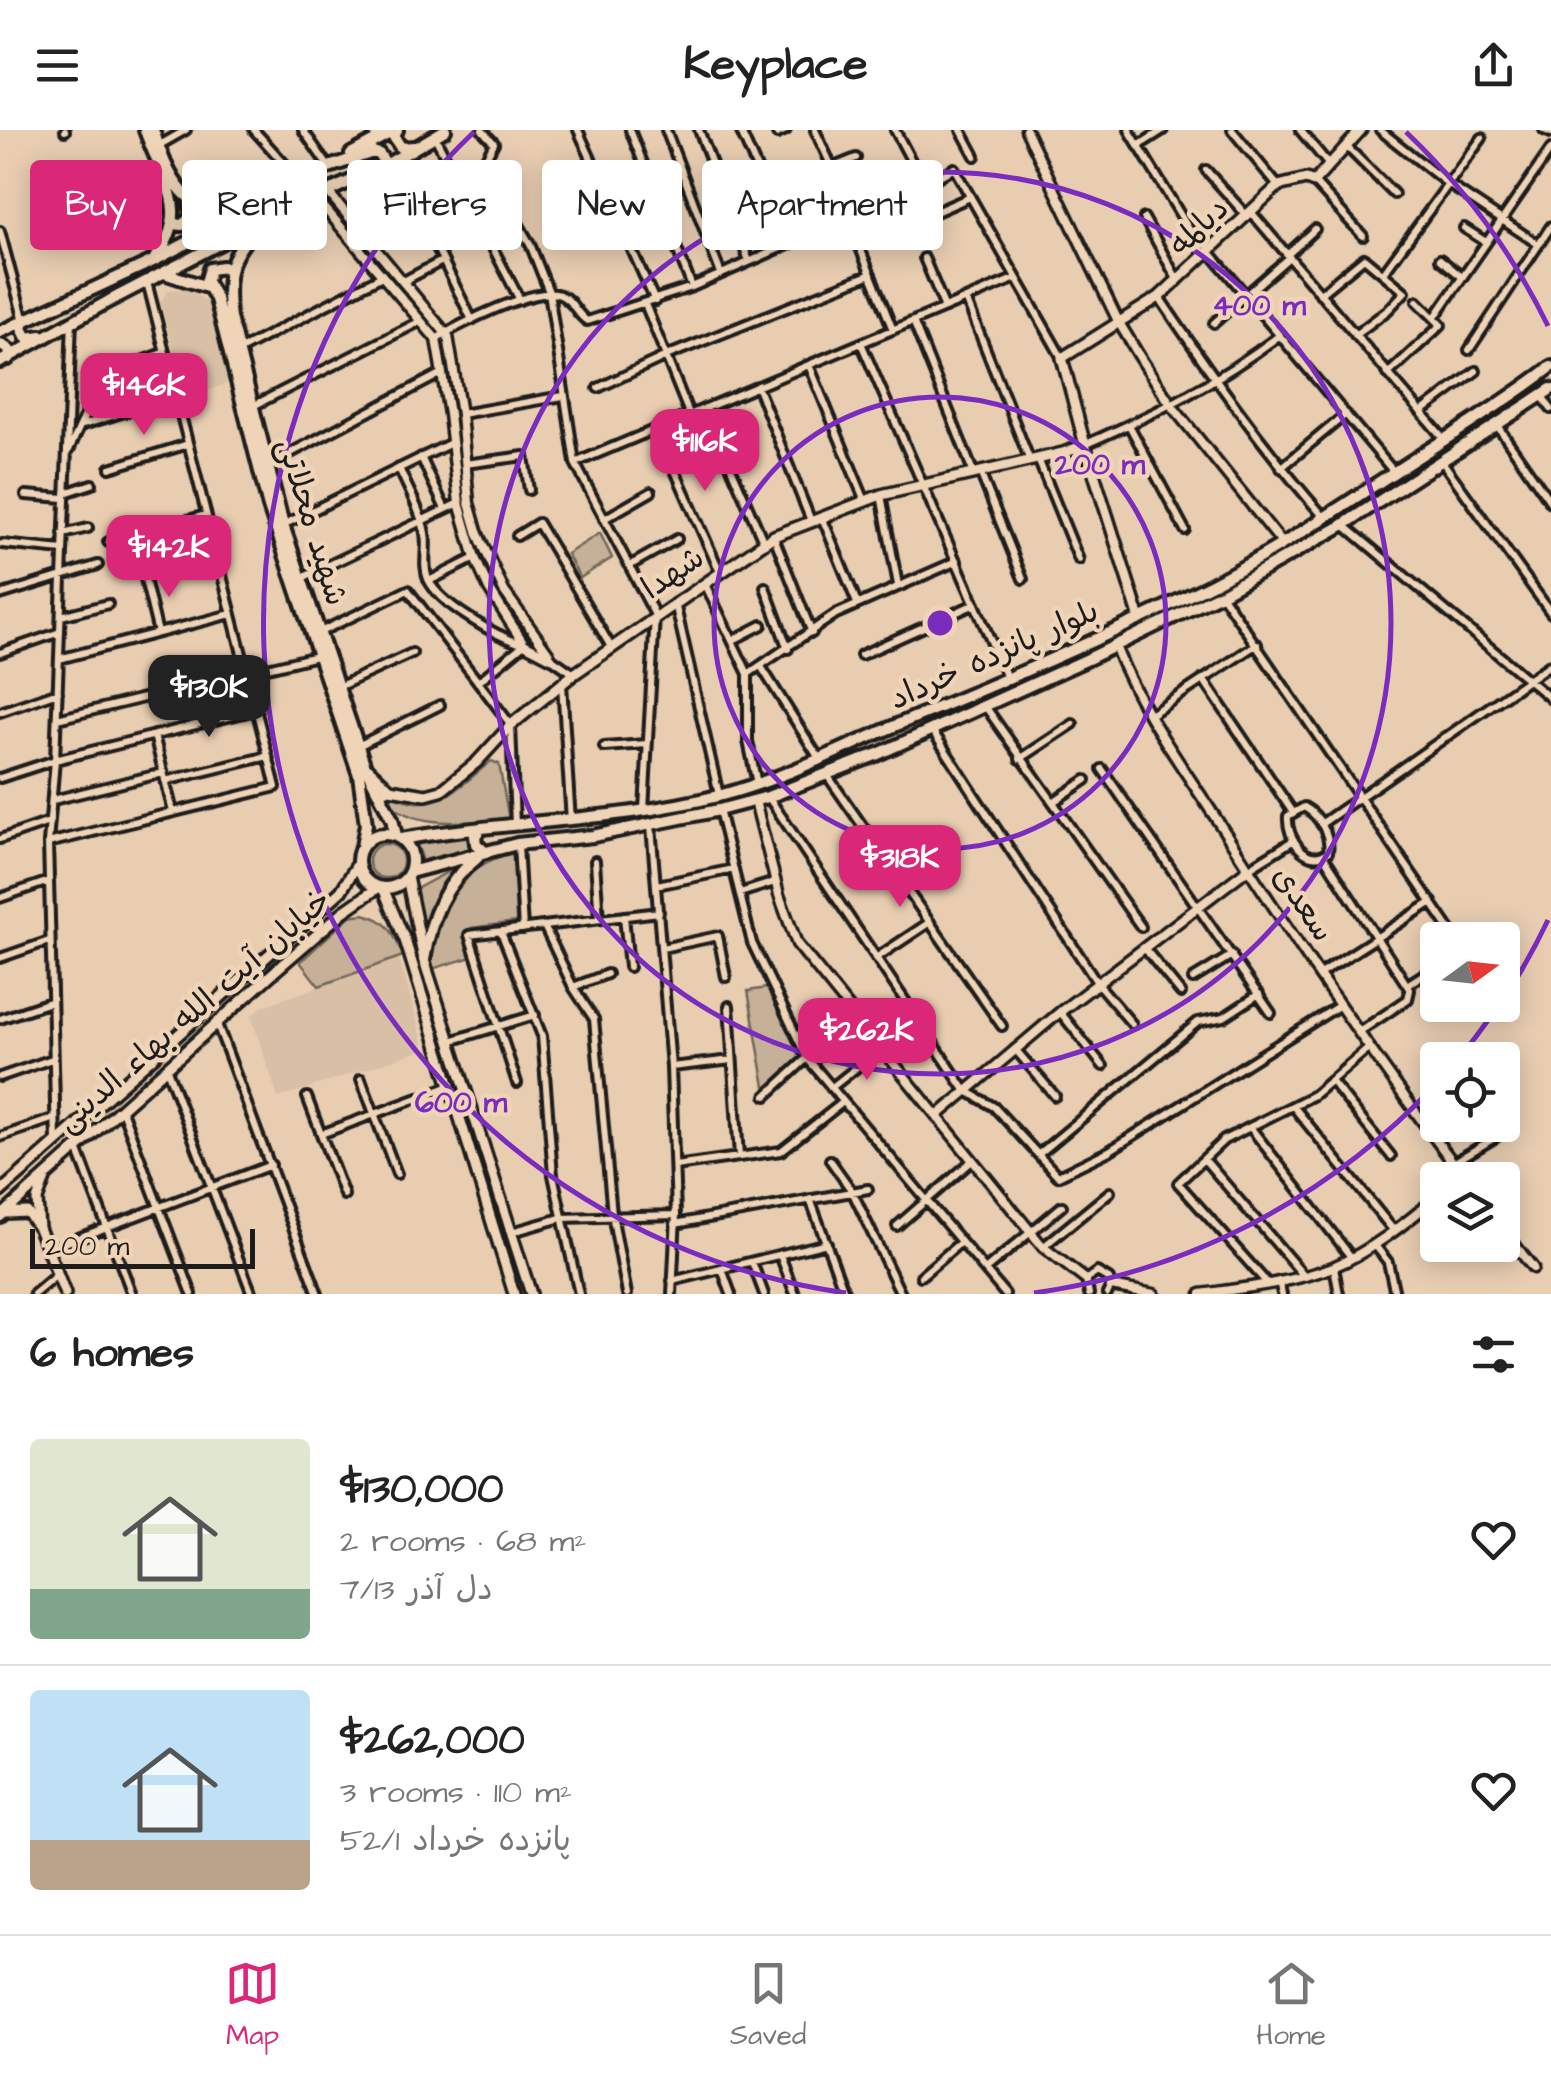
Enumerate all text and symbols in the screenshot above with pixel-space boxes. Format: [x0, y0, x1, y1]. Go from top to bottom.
text: Keyplace [683, 34, 868, 96]
icon: menu [30, 38, 85, 93]
icon: share [1466, 38, 1521, 93]
chip: Buy [30, 160, 162, 250]
chip: Rent [182, 160, 327, 250]
chip: Filters [347, 160, 522, 250]
chip: New [542, 160, 682, 250]
chip: Apartment [702, 160, 943, 250]
street label: دیالمه [1159, 187, 1239, 267]
text: 400 m [1212, 285, 1306, 327]
pin: $146K [74, 353, 214, 438]
text: $146K [102, 363, 186, 408]
pin: $116K [635, 409, 775, 494]
text: $116K [672, 419, 738, 464]
street label: شهید محلاتی [265, 433, 359, 611]
text: 200 m [1054, 444, 1146, 486]
pin: $142K [99, 515, 239, 600]
text: $142K [128, 525, 210, 570]
street label: شهدا [633, 536, 713, 610]
street label: بلوار پانزده خرداد [882, 589, 1106, 721]
centre of rings [922, 605, 958, 641]
pin: $130K [139, 655, 279, 740]
text: $130K [170, 665, 248, 710]
pin: $318K [830, 825, 970, 910]
text: $318K [861, 835, 939, 880]
street label: سعدی [1261, 857, 1345, 951]
street label: خیابان آیت الله بهاء الدینی [47, 879, 341, 1143]
north arrow [1420, 922, 1520, 1022]
map controls [1420, 922, 1520, 1262]
pin: $262K [797, 998, 937, 1083]
text: $262K [820, 1008, 914, 1053]
button: locate [1420, 1042, 1520, 1142]
text: 600 m [415, 1082, 508, 1124]
button: layers [1420, 1162, 1520, 1262]
scale bar [30, 1224, 255, 1268]
text: 200 m [45, 1227, 129, 1266]
text: 6 homes [30, 1325, 194, 1383]
icon: filters [1466, 1327, 1521, 1382]
text: $130,000 [340, 1461, 504, 1519]
icon: home [110, 1479, 230, 1599]
icon: heart [1466, 1512, 1521, 1567]
text: 2 rooms · 68 m² [340, 1519, 586, 1564]
text: دل آذر 7/13 [340, 1567, 493, 1612]
text: $262,000 [340, 1712, 525, 1770]
icon: home [110, 1730, 230, 1850]
icon: heart [1466, 1763, 1521, 1818]
text: 3 rooms · 110 m² [340, 1770, 572, 1815]
text: پانزده خرداد 52/1 [340, 1818, 571, 1863]
tab: Map [225, 1956, 280, 2055]
tab: Saved [730, 1956, 806, 2055]
tab: Home [1256, 1956, 1326, 2055]

